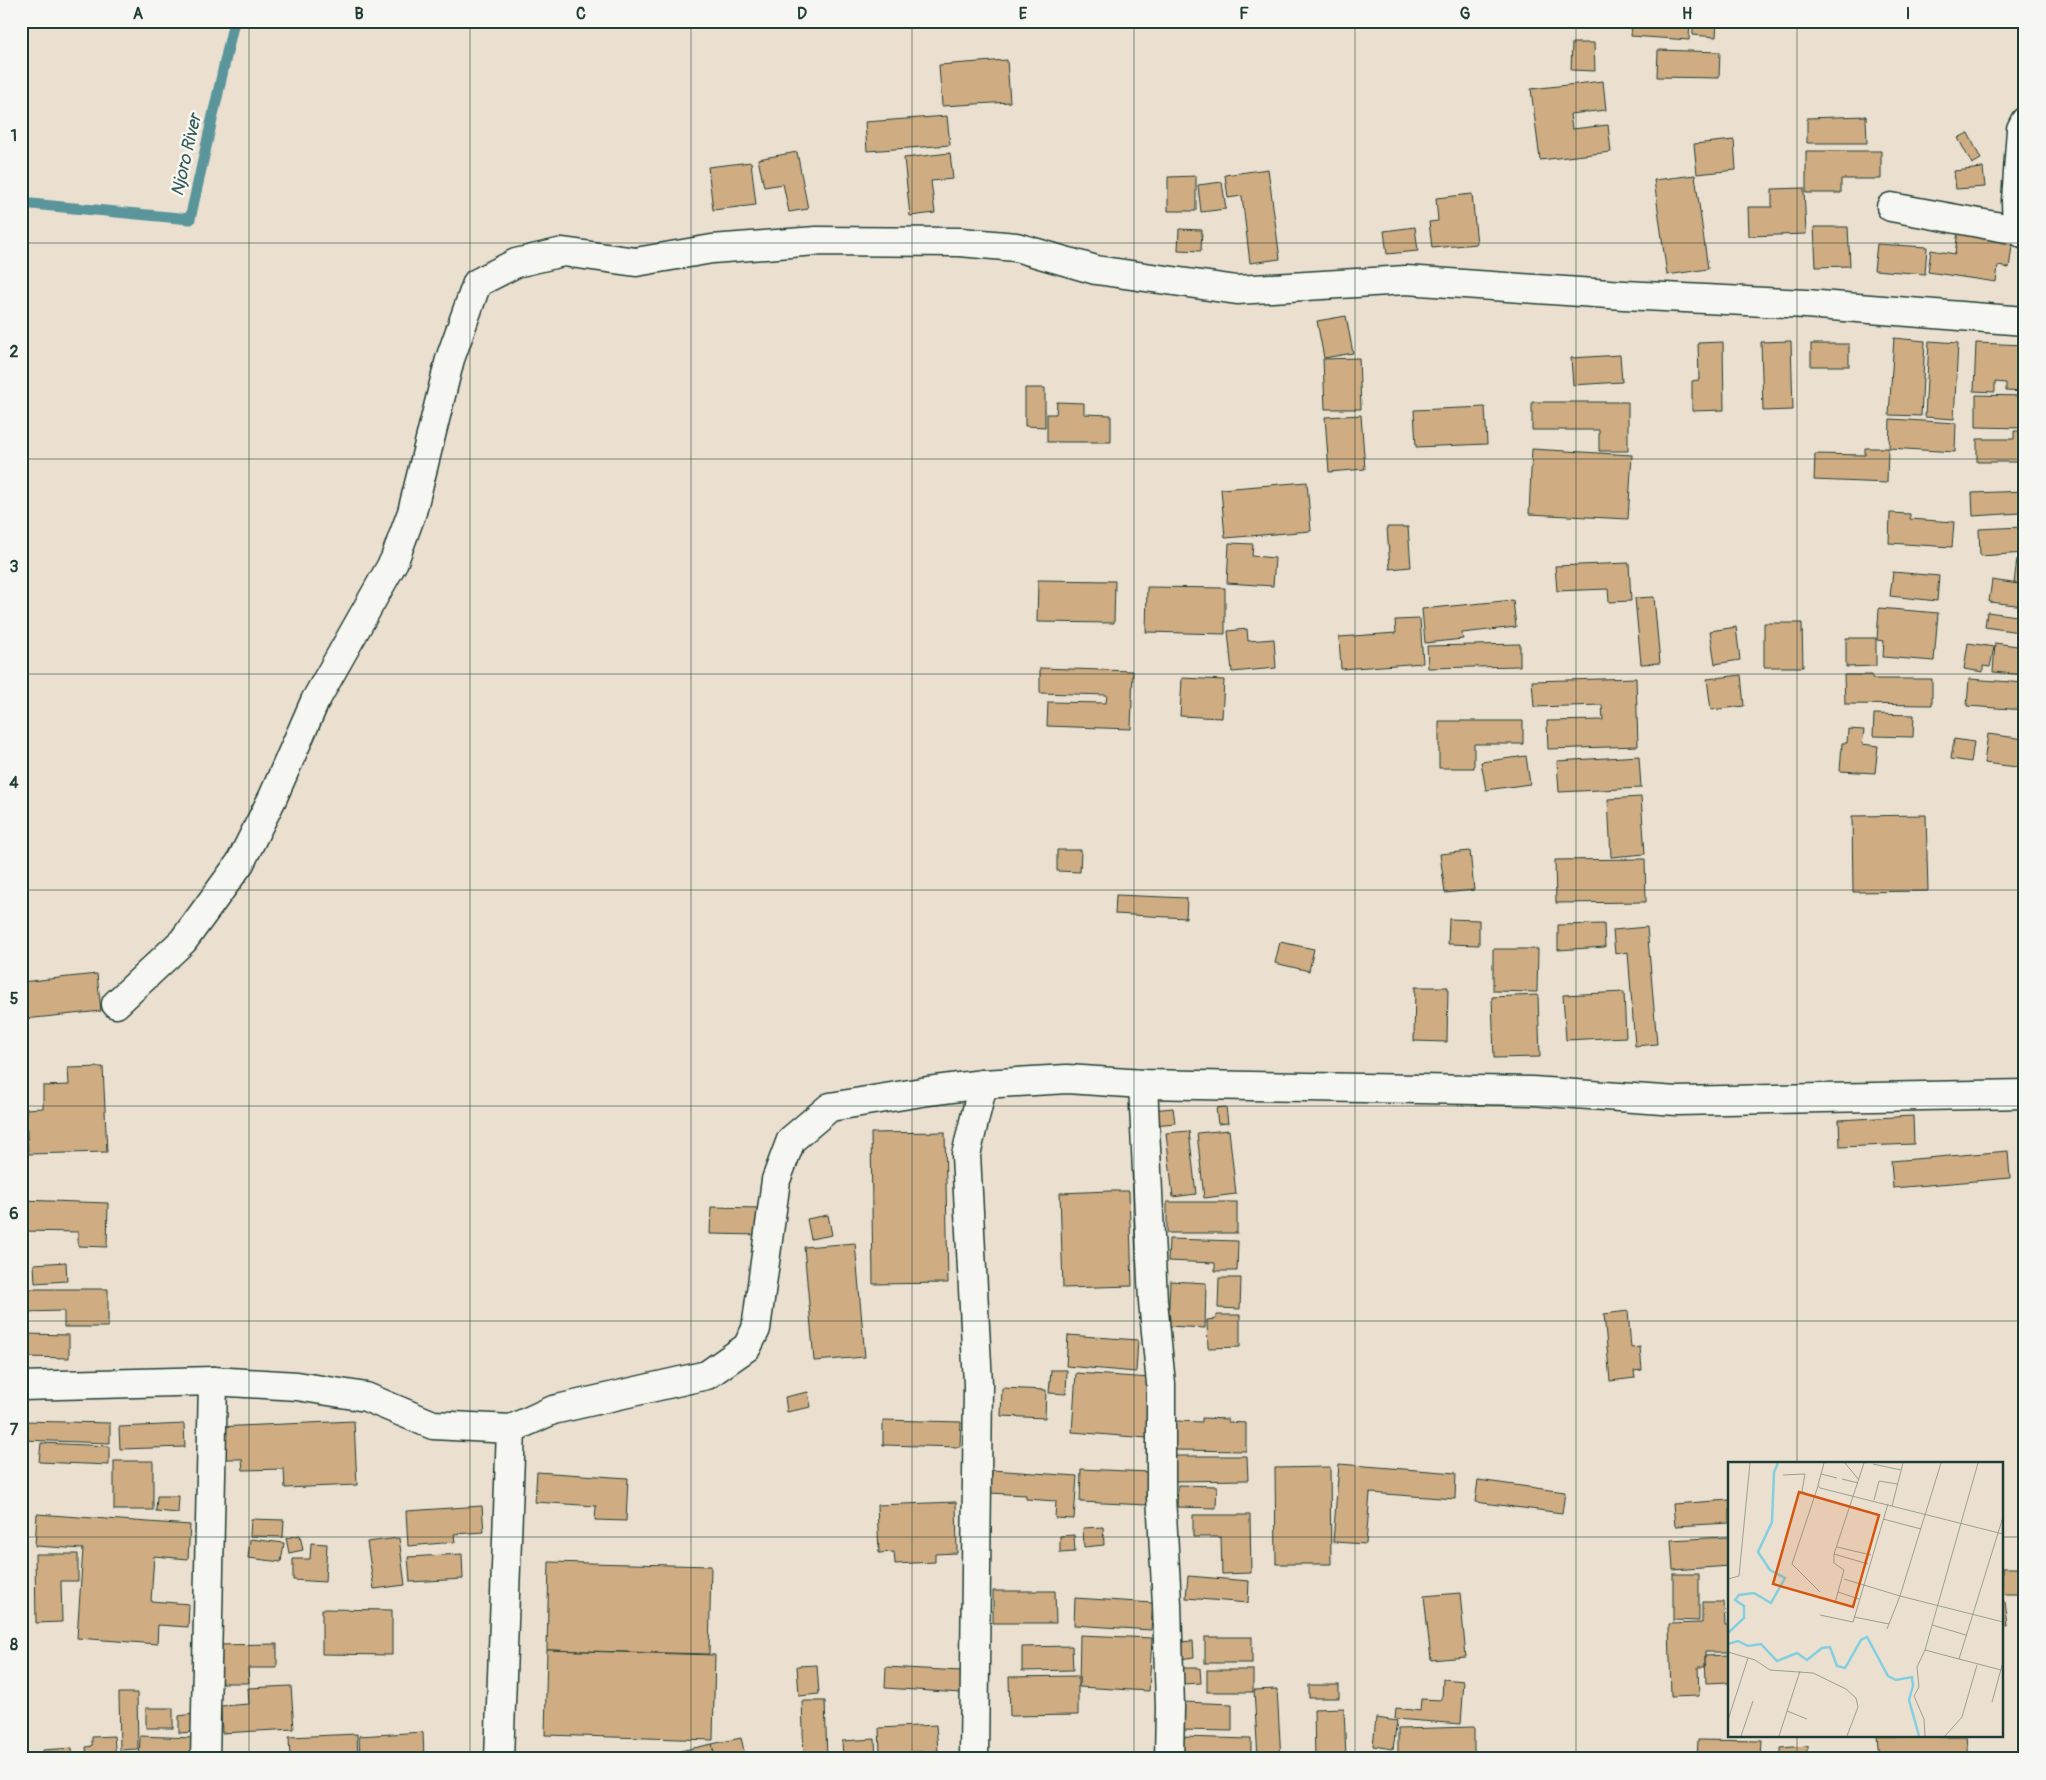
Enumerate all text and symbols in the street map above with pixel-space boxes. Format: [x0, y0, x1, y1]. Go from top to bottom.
text: A [133, 4, 144, 24]
text: B [354, 4, 364, 24]
text: C [576, 4, 586, 24]
text: D [797, 4, 807, 24]
text: E [1019, 4, 1028, 24]
text: F [1239, 4, 1249, 24]
text: G [1460, 4, 1471, 24]
text: H [1682, 4, 1692, 24]
text: I [1906, 4, 1910, 24]
water label: Njoro River [166, 109, 208, 198]
text: 1 [11, 126, 17, 146]
text: 2 [10, 342, 19, 362]
text: 3 [10, 557, 19, 577]
text: 4 [9, 773, 19, 793]
text: 5 [10, 989, 19, 1009]
text: 6 [9, 1204, 19, 1224]
text: 7 [10, 1420, 19, 1440]
inset map [1728, 1462, 2004, 1738]
text: 8 [10, 1635, 18, 1655]

